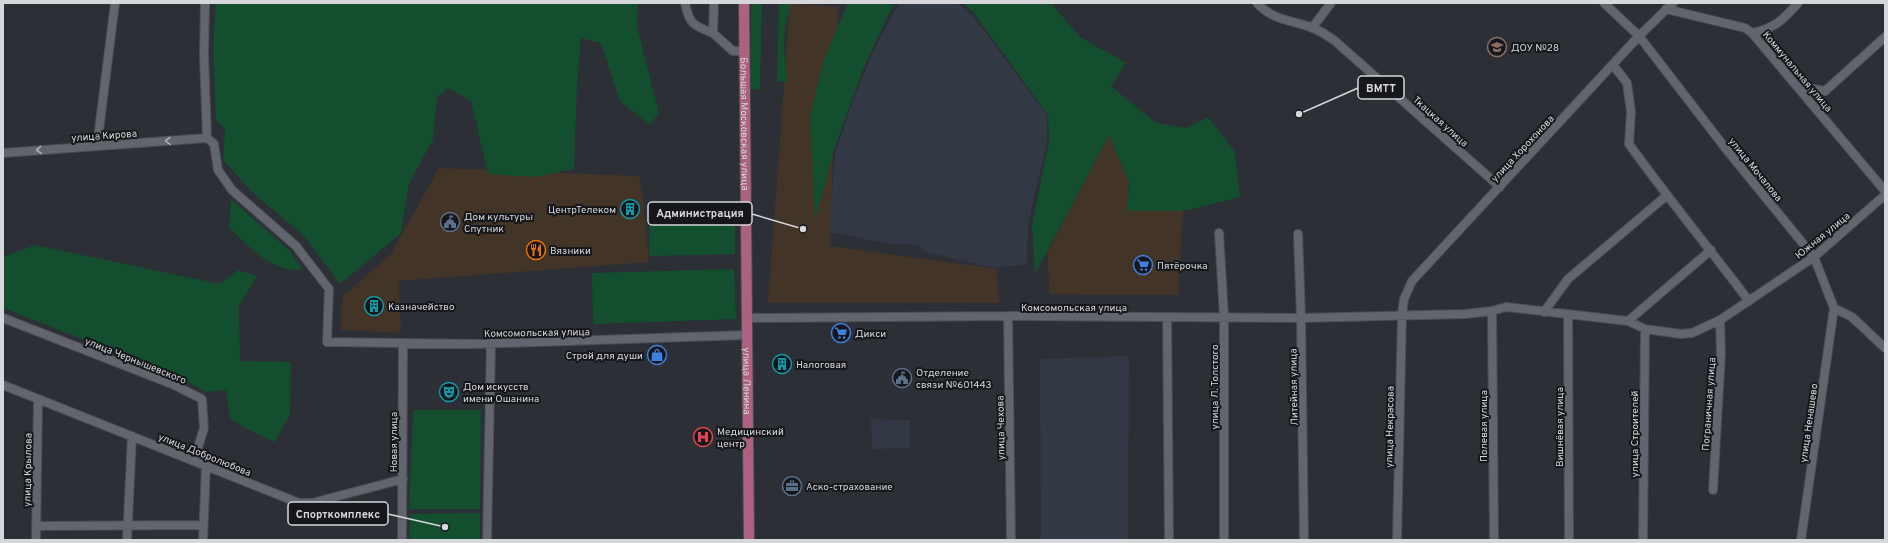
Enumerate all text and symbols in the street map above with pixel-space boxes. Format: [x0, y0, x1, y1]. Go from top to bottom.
street label: Коммунальная улица [1759, 29, 1835, 115]
school or university icon: ДОУ №28 [1486, 36, 1508, 58]
place label: ДОУ №28 [1511, 42, 1559, 55]
street label: Большая Московская улица [737, 57, 751, 191]
callout: ВМТТ [1358, 76, 1404, 99]
text: ВМТТ [1366, 82, 1396, 96]
street label: Ткацкая улица [1410, 94, 1470, 150]
street label: улица Хорохонова [1489, 113, 1557, 185]
street label: улица Кирова [71, 128, 137, 145]
street label: улица Мочалова [1725, 135, 1785, 205]
one-way arrow [165, 136, 171, 145]
one-way arrow [36, 145, 42, 154]
building icon: ЦентрТелеком [619, 198, 641, 220]
callout: Администрация [648, 202, 752, 225]
place label: ЦентрТелеком [548, 204, 616, 217]
text: Администрация [656, 207, 744, 221]
street label: Южная улица [1793, 210, 1853, 262]
public building icon: Дом культуры Спутник [439, 211, 461, 233]
place label: Дом культуры Спутник [464, 211, 533, 236]
restaurant icon: Вязники [525, 239, 547, 261]
place label: Вязники [550, 245, 591, 258]
supermarket icon: Пятёрочка [1132, 254, 1154, 276]
place label: Пятёрочка [1157, 260, 1208, 273]
building icon: Казначейство [363, 295, 385, 317]
place label: Казначейство [388, 301, 455, 314]
street label: Комсомольская улица [1021, 302, 1127, 315]
supermarket icon: Дикси [830, 322, 852, 344]
street label: Комсомольская улица [484, 326, 590, 341]
place label: Дикси [855, 328, 886, 341]
street label: улица Чернышевского [83, 335, 188, 388]
shop icon: Строй для души [646, 344, 668, 366]
street label: улица Л. Толстого [1209, 344, 1222, 429]
street label: улица Ленина [739, 347, 753, 415]
street label: Литейная улица [1287, 348, 1302, 426]
place label: Строй для души [566, 350, 643, 363]
building icon: Налоговая [771, 353, 793, 375]
street label: Пограничная улица [1700, 357, 1719, 451]
place label: Налоговая [796, 359, 846, 372]
public building icon: Отделение связи №601443 [891, 367, 913, 389]
place label: Отделение связи №601443 [916, 367, 992, 392]
theatre icon: Дом искусств имени Ошанина [438, 381, 460, 403]
place label: Дом искусств имени Ошанина [463, 381, 539, 406]
street label: улица Ненашево [1798, 382, 1822, 464]
street label: улица Некрасова [1383, 386, 1398, 468]
street label: Вишнёвая улица [1554, 387, 1567, 467]
street label: Полевая улица [1478, 390, 1491, 462]
street label: улица Строителей [1629, 390, 1642, 477]
street label: улица Чехова [994, 395, 1009, 461]
street label: Новая улица [388, 412, 401, 472]
hospital icon: Медицинский центр [692, 426, 714, 448]
place label: Медицинский центр [717, 426, 784, 451]
street label: улица Добролюбова [156, 431, 253, 480]
street label: улица Крылова [21, 433, 36, 507]
office icon: Аско-страхование [781, 475, 803, 497]
place label: Аско-страхование [806, 481, 893, 494]
callout: Спорткомплекс [288, 502, 388, 525]
text: Спорткомплекс [296, 508, 380, 522]

